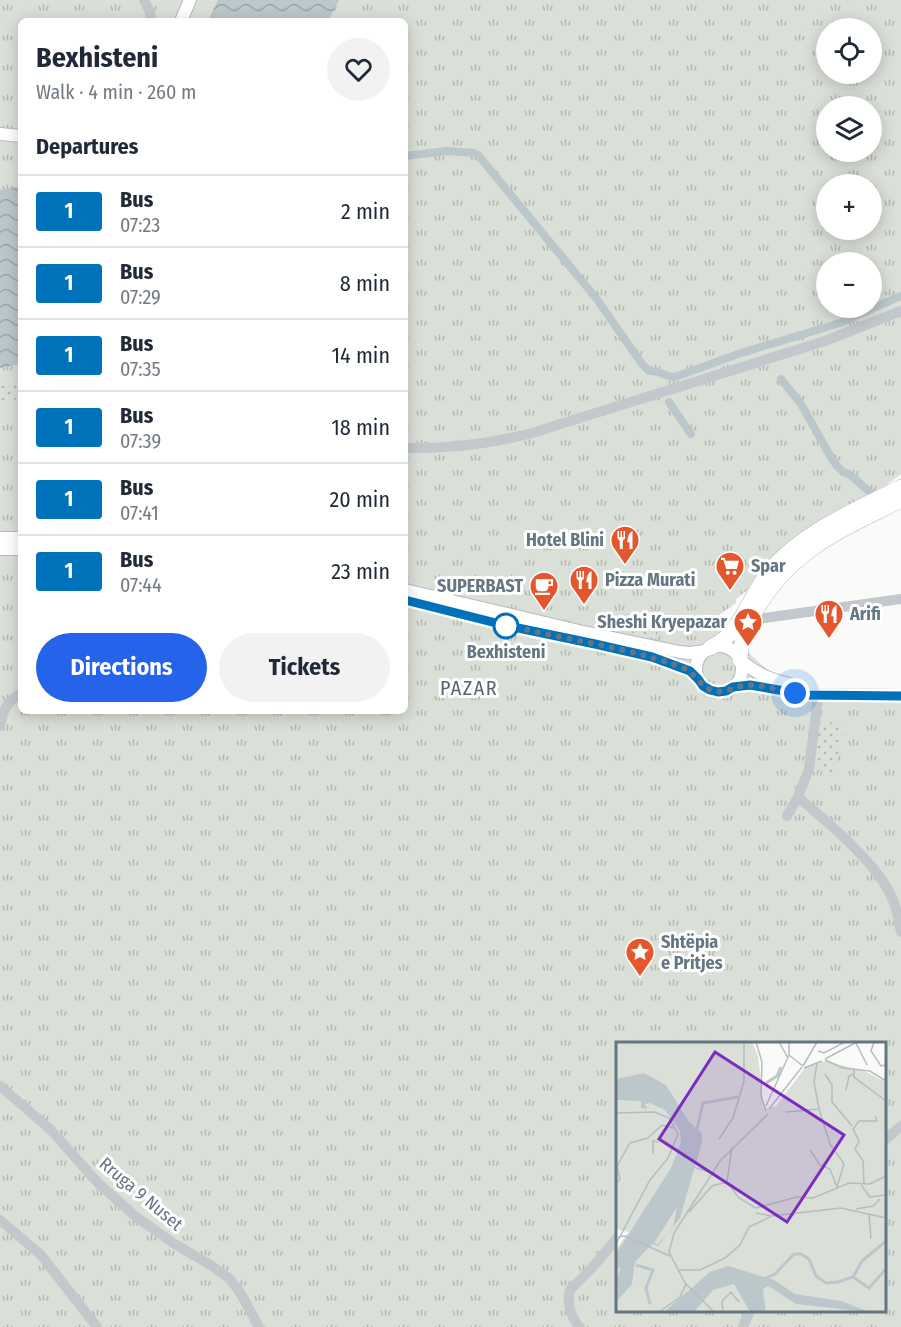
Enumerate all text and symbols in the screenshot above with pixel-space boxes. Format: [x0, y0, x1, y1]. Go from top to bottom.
map controls [816, 18, 882, 318]
button: locate [816, 18, 882, 84]
button: heart [327, 38, 390, 101]
text: Bexhisteni [36, 41, 158, 74]
text: Walk · 4 min · 260 m [36, 80, 196, 104]
button: layers [816, 96, 882, 162]
text: Departures [36, 133, 138, 160]
button: + [816, 174, 882, 240]
text: Bus [120, 186, 153, 213]
text: 1 [65, 198, 73, 224]
text: 2 min [341, 198, 390, 225]
text: 07:23 [120, 213, 160, 237]
button: − [816, 252, 882, 318]
text: Bus [120, 258, 153, 285]
text: 1 [65, 270, 73, 296]
text: 8 min [340, 270, 390, 297]
text: 07:29 [120, 285, 161, 309]
text: Bus [120, 330, 153, 357]
text: 1 [65, 342, 73, 368]
text: 14 min [332, 342, 390, 369]
text: 07:35 [120, 357, 161, 381]
text: Bus [120, 402, 153, 429]
text: 1 [65, 414, 73, 440]
text: 18 min [331, 414, 390, 441]
text: 07:39 [120, 429, 161, 453]
text: Bus [120, 474, 153, 501]
text: 1 [65, 486, 73, 512]
text: 20 min [330, 486, 390, 513]
text: 07:41 [120, 501, 159, 525]
restaurant icon: Hotel Blini [609, 524, 641, 566]
place label: Hotel Blini [526, 529, 604, 551]
text: Bus [120, 546, 153, 573]
supermarket icon: Spar [714, 550, 746, 592]
place label: Spar [751, 555, 786, 577]
text: 1 [65, 558, 73, 584]
text: 23 min [331, 558, 390, 585]
restaurant icon: Pizza Murati [568, 564, 600, 606]
place label: Pizza Murati [605, 569, 695, 591]
cafe icon: SUPERBAST [528, 570, 560, 612]
text: 07:44 [120, 573, 162, 597]
place label: SUPERBAST [437, 575, 523, 597]
restaurant icon: Arifi [813, 598, 845, 640]
place label: Arifi [849, 603, 881, 625]
place icon: Sheshi Kryepazar [732, 606, 764, 648]
place label: Sheshi Kryepazar [597, 611, 727, 633]
marker: Bexhisteni [493, 613, 519, 639]
button: Directions [36, 633, 207, 702]
button: Tickets [219, 633, 390, 702]
place label: Bexhisteni [467, 641, 545, 663]
district label: PAZAR [440, 676, 498, 700]
your location [780, 678, 810, 708]
place label: Shtëpia e Pritjes [661, 931, 723, 974]
place icon: Shtëpia e Pritjes [624, 936, 656, 978]
inset map [616, 1042, 886, 1312]
street label: Rruga 9 Nuset [95, 1153, 187, 1235]

